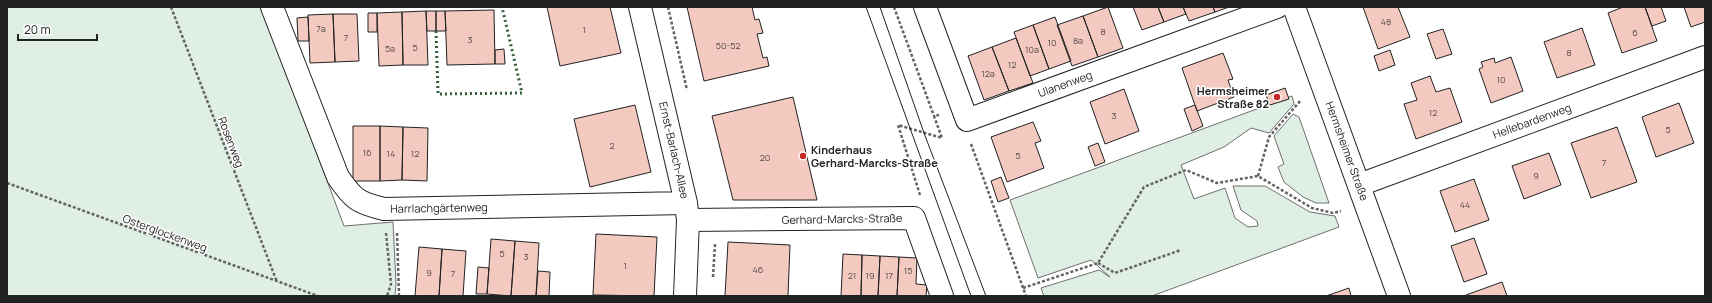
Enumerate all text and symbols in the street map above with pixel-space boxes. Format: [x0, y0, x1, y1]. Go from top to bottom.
house number: 48 [1381, 15, 1391, 28]
scale bar [18, 16, 97, 42]
text: 20 m [24, 21, 51, 38]
house number: 7a [316, 22, 326, 35]
house number: 1 [582, 23, 586, 36]
house number: 8 [1100, 25, 1106, 38]
house number: 6 [1632, 26, 1638, 39]
house number: 7 [344, 31, 349, 44]
house number: 3 [468, 33, 473, 46]
house number: 8a [1073, 34, 1083, 47]
house number: 10 [1048, 36, 1057, 49]
house number: 50-52 [716, 39, 740, 52]
house number: 5 [412, 41, 418, 54]
house number: 5a [385, 42, 395, 55]
house number: 10a [1025, 43, 1039, 56]
house number: 8 [1566, 46, 1572, 59]
house number: 12 [1008, 58, 1016, 71]
house number: 12a [981, 67, 995, 80]
street label: Ulanenweg [1036, 67, 1094, 100]
house number: 10 [1497, 73, 1506, 86]
place label: Hermsheimer Straße 82 [1197, 83, 1270, 111]
marker: Hermsheimer Straße 82 [1272, 92, 1282, 102]
street label: Hermsheimer Straße [1323, 99, 1373, 203]
street label: Hellebardenweg [1491, 99, 1573, 142]
street label: Ernst-Barlach-Allee [656, 100, 693, 200]
house number: 12 [1429, 106, 1437, 119]
house number: 3 [1112, 109, 1117, 122]
street label: Rosenweg [215, 114, 248, 169]
house number: 5 [1665, 123, 1671, 136]
house number: 2 [609, 139, 615, 152]
place label: Kinderhaus Gerhard-Marcks-Straße [811, 142, 938, 170]
house number: 16 [362, 146, 372, 159]
house number: 14 [387, 147, 395, 160]
house number: 12 [411, 147, 419, 160]
house number: 5 [1015, 149, 1021, 162]
house number: 20 [760, 151, 770, 164]
marker: Kinderhaus Gerhard-Marcks-Straße [798, 151, 808, 161]
house number: 7 [1602, 156, 1607, 169]
house number: 9 [1533, 169, 1539, 182]
house number: 44 [1460, 198, 1470, 211]
street label: Harrlachgärtenweg [390, 199, 488, 216]
street label: Osterglockenweg [121, 210, 210, 255]
street label: Gerhard-Marcks-Straße [781, 210, 903, 227]
house number: 5 [499, 247, 505, 260]
house number: 3 [524, 250, 529, 263]
house number: 1 [623, 259, 627, 272]
house number: 46 [753, 263, 764, 276]
house number: 15 [904, 264, 912, 277]
house number: 9 [426, 266, 432, 279]
house number: 7 [451, 267, 456, 280]
house number: 21 [848, 269, 856, 282]
house number: 19 [865, 269, 875, 282]
house number: 17 [885, 269, 893, 282]

